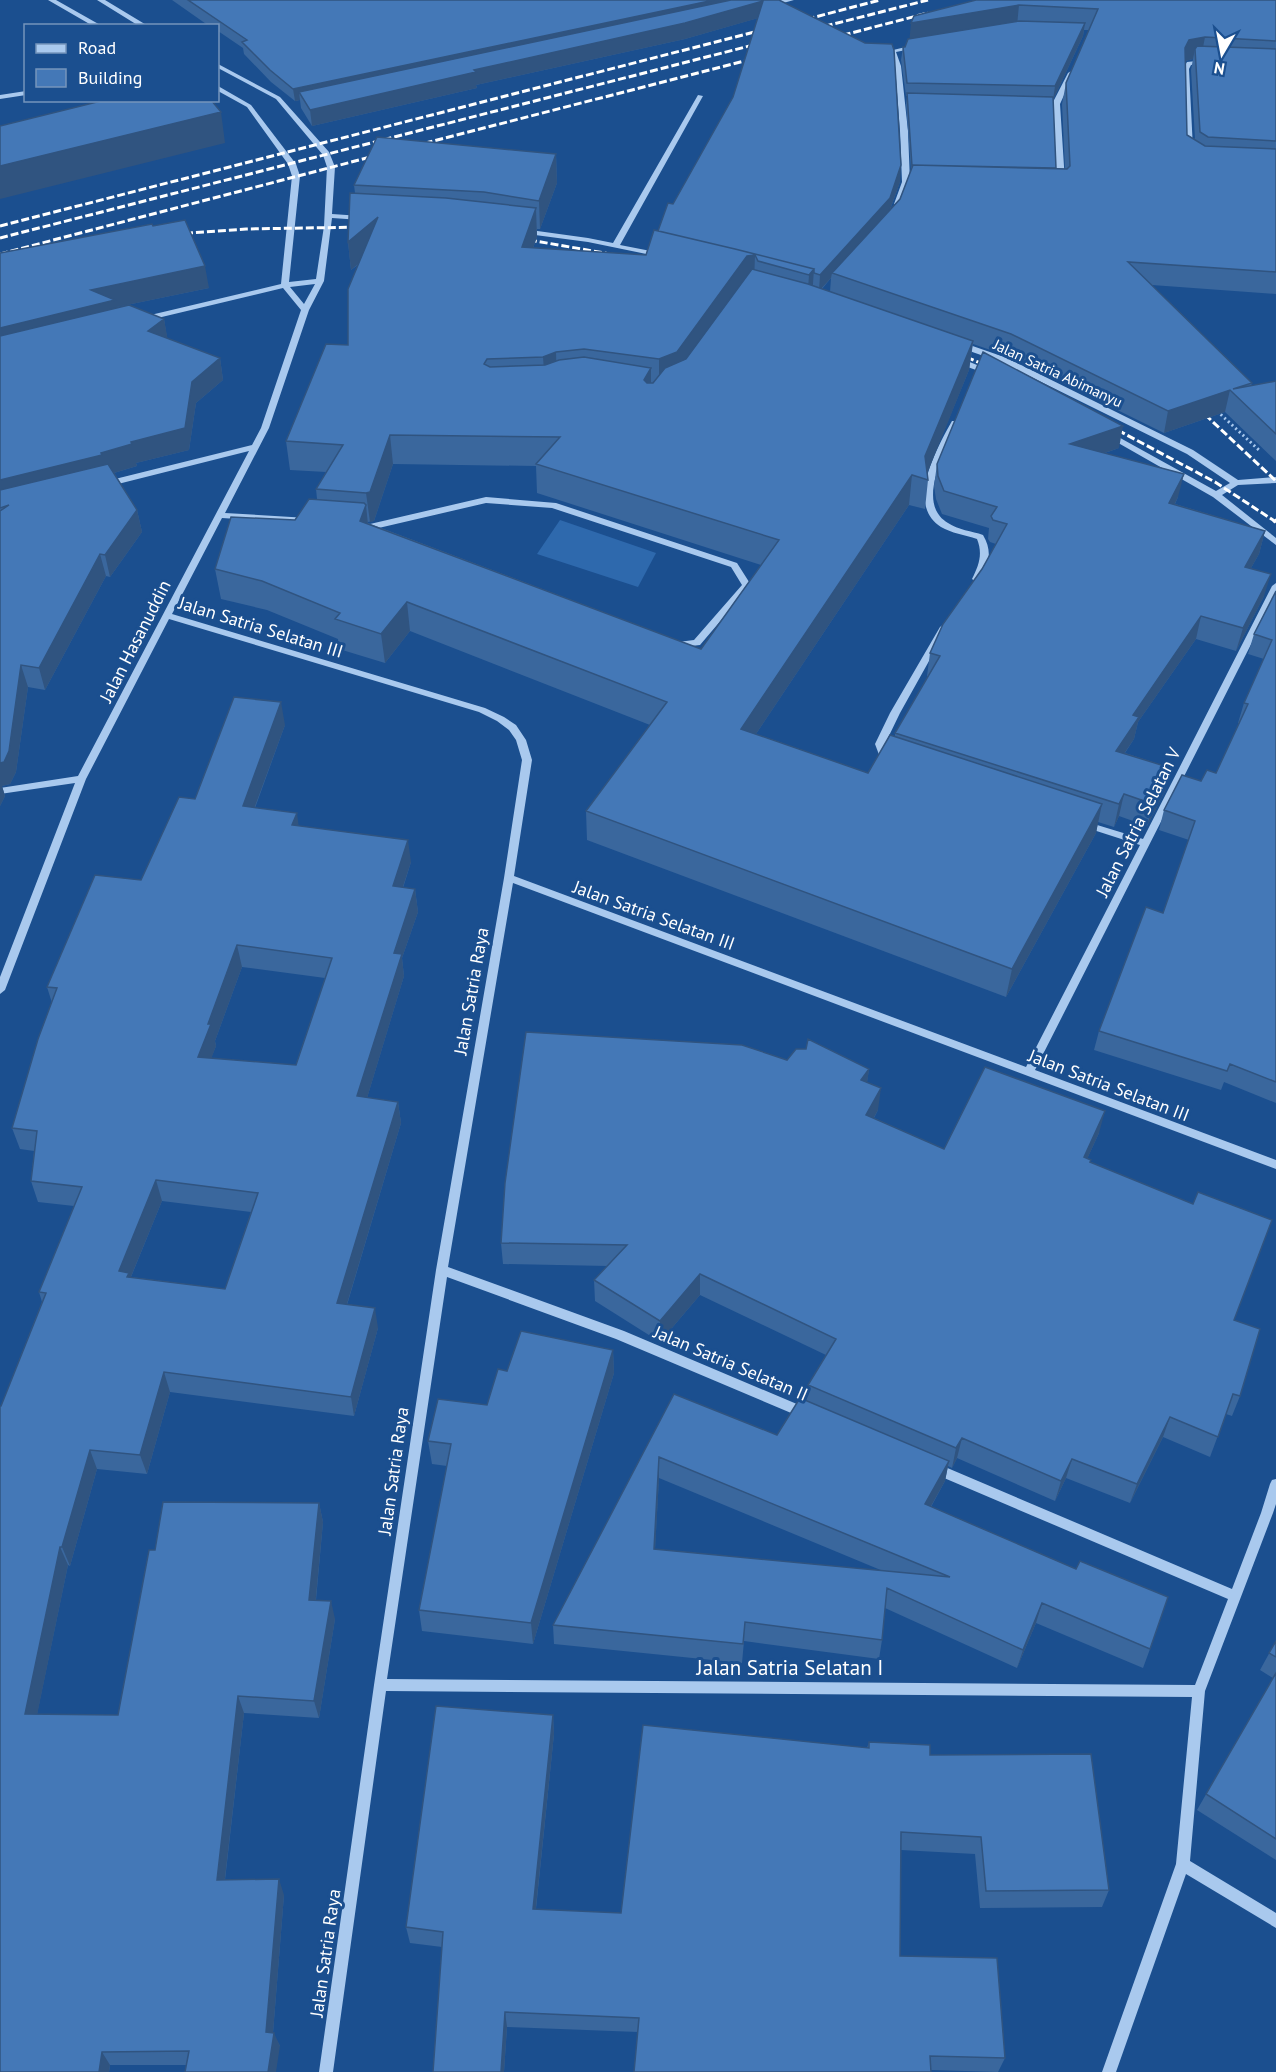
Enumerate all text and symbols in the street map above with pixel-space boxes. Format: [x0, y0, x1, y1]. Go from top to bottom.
legend [24, 24, 219, 102]
north arrow [1192, 24, 1252, 84]
text: Road [78, 36, 116, 59]
text: N [1212, 58, 1226, 80]
text: Building [78, 66, 142, 89]
street label: Jalan Satria Abimanyu [990, 334, 1126, 411]
street label: Jalan Hasanuddin [94, 576, 176, 707]
street label: Jalan Satria Selatan III [175, 591, 346, 663]
street label: Jalan Satria Selatan V [1090, 743, 1186, 901]
street label: Jalan Satria Selatan III [569, 875, 738, 955]
street label: Jalan Satria Raya [448, 925, 494, 1058]
street label: Jalan Satria Selatan III [1024, 1043, 1193, 1126]
street label: Jalan Satria Selatan II [650, 1320, 812, 1406]
street label: Jalan Satria Raya [372, 1406, 413, 1537]
street label: Jalan Satria Selatan I [696, 1654, 883, 1681]
street label: Jalan Satria Raya [304, 1888, 345, 2019]

